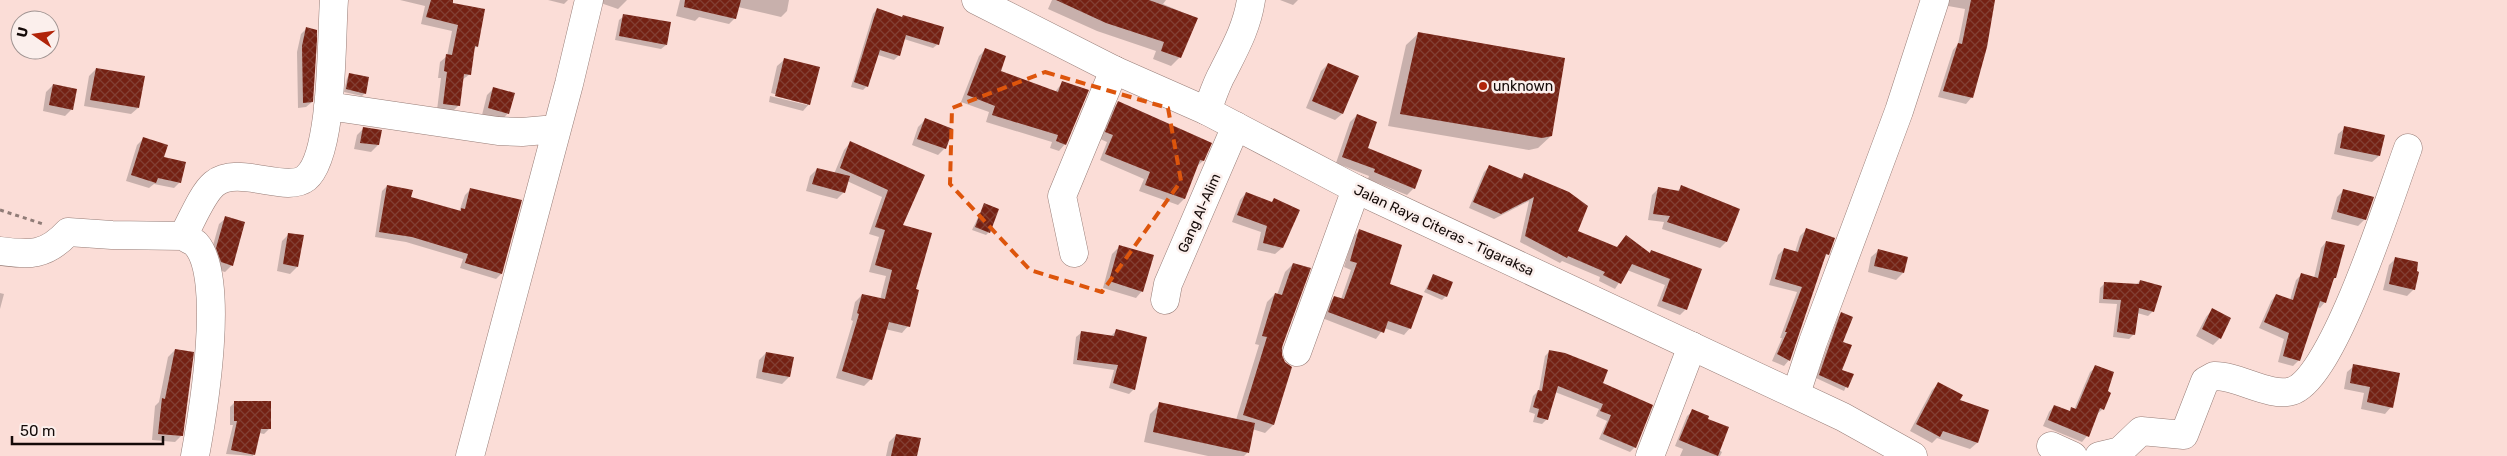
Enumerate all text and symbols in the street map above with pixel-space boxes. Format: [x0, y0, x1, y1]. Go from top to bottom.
north arrow [10, 10, 60, 60]
text: U [13, 25, 32, 39]
place label: unknown [1493, 78, 1553, 95]
marker: unknown [1477, 80, 1489, 92]
street label: Gang Al-Alim [1174, 171, 1225, 255]
street label: Jalan Raya Citeras - Tigaraksa [1351, 181, 1537, 280]
scale bar [12, 414, 164, 446]
text: 50 m [20, 422, 55, 440]

